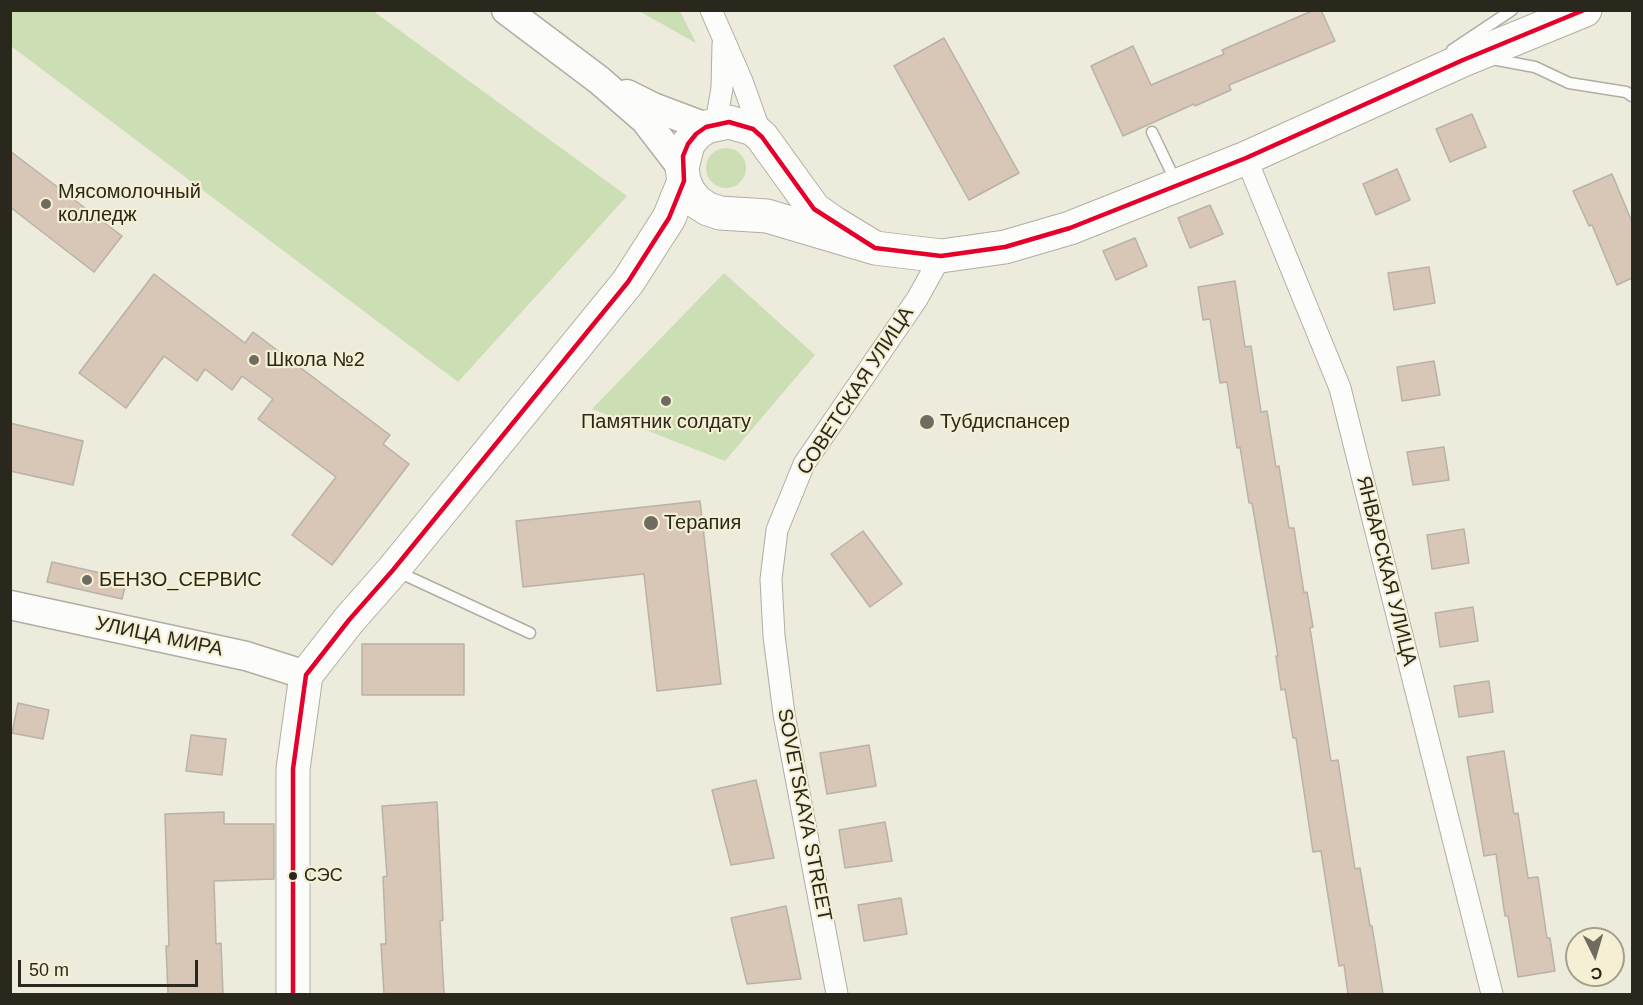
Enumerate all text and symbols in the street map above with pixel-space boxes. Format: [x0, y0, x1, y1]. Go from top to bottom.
place label: Мясомолочный колледж [58, 180, 201, 227]
marker: Мясомолочный колледж [39, 197, 53, 211]
street label: СОВЕТСКАЯ УЛИЦА [793, 302, 919, 480]
place label: Школа №2 [266, 348, 365, 372]
marker: Школа №2 [247, 353, 261, 367]
marker: Памятник солдату [659, 394, 673, 408]
place label: Памятник солдату [581, 410, 751, 434]
place label: Тубдиспансер [940, 410, 1070, 434]
marker: Тубдиспансер [918, 413, 936, 431]
street label: ЯНВАРСКАЯ УЛИЦА [1351, 473, 1421, 669]
place label: Терапия [664, 511, 741, 535]
marker: Терапия [642, 514, 660, 532]
place label: БЕНЗО_СЕРВИС [99, 568, 262, 592]
marker: БЕНЗО_СЕРВИС [80, 573, 94, 587]
street label: УЛИЦА МИРА [93, 612, 225, 662]
street label: SOVETSKAYA STREET [772, 707, 836, 923]
place label: СЭС [304, 865, 343, 887]
marker: СЭС [287, 870, 299, 882]
north arrow [1565, 927, 1625, 987]
scale bar [21, 948, 201, 986]
text: 50 m [29, 960, 69, 980]
text: С [1590, 964, 1603, 982]

